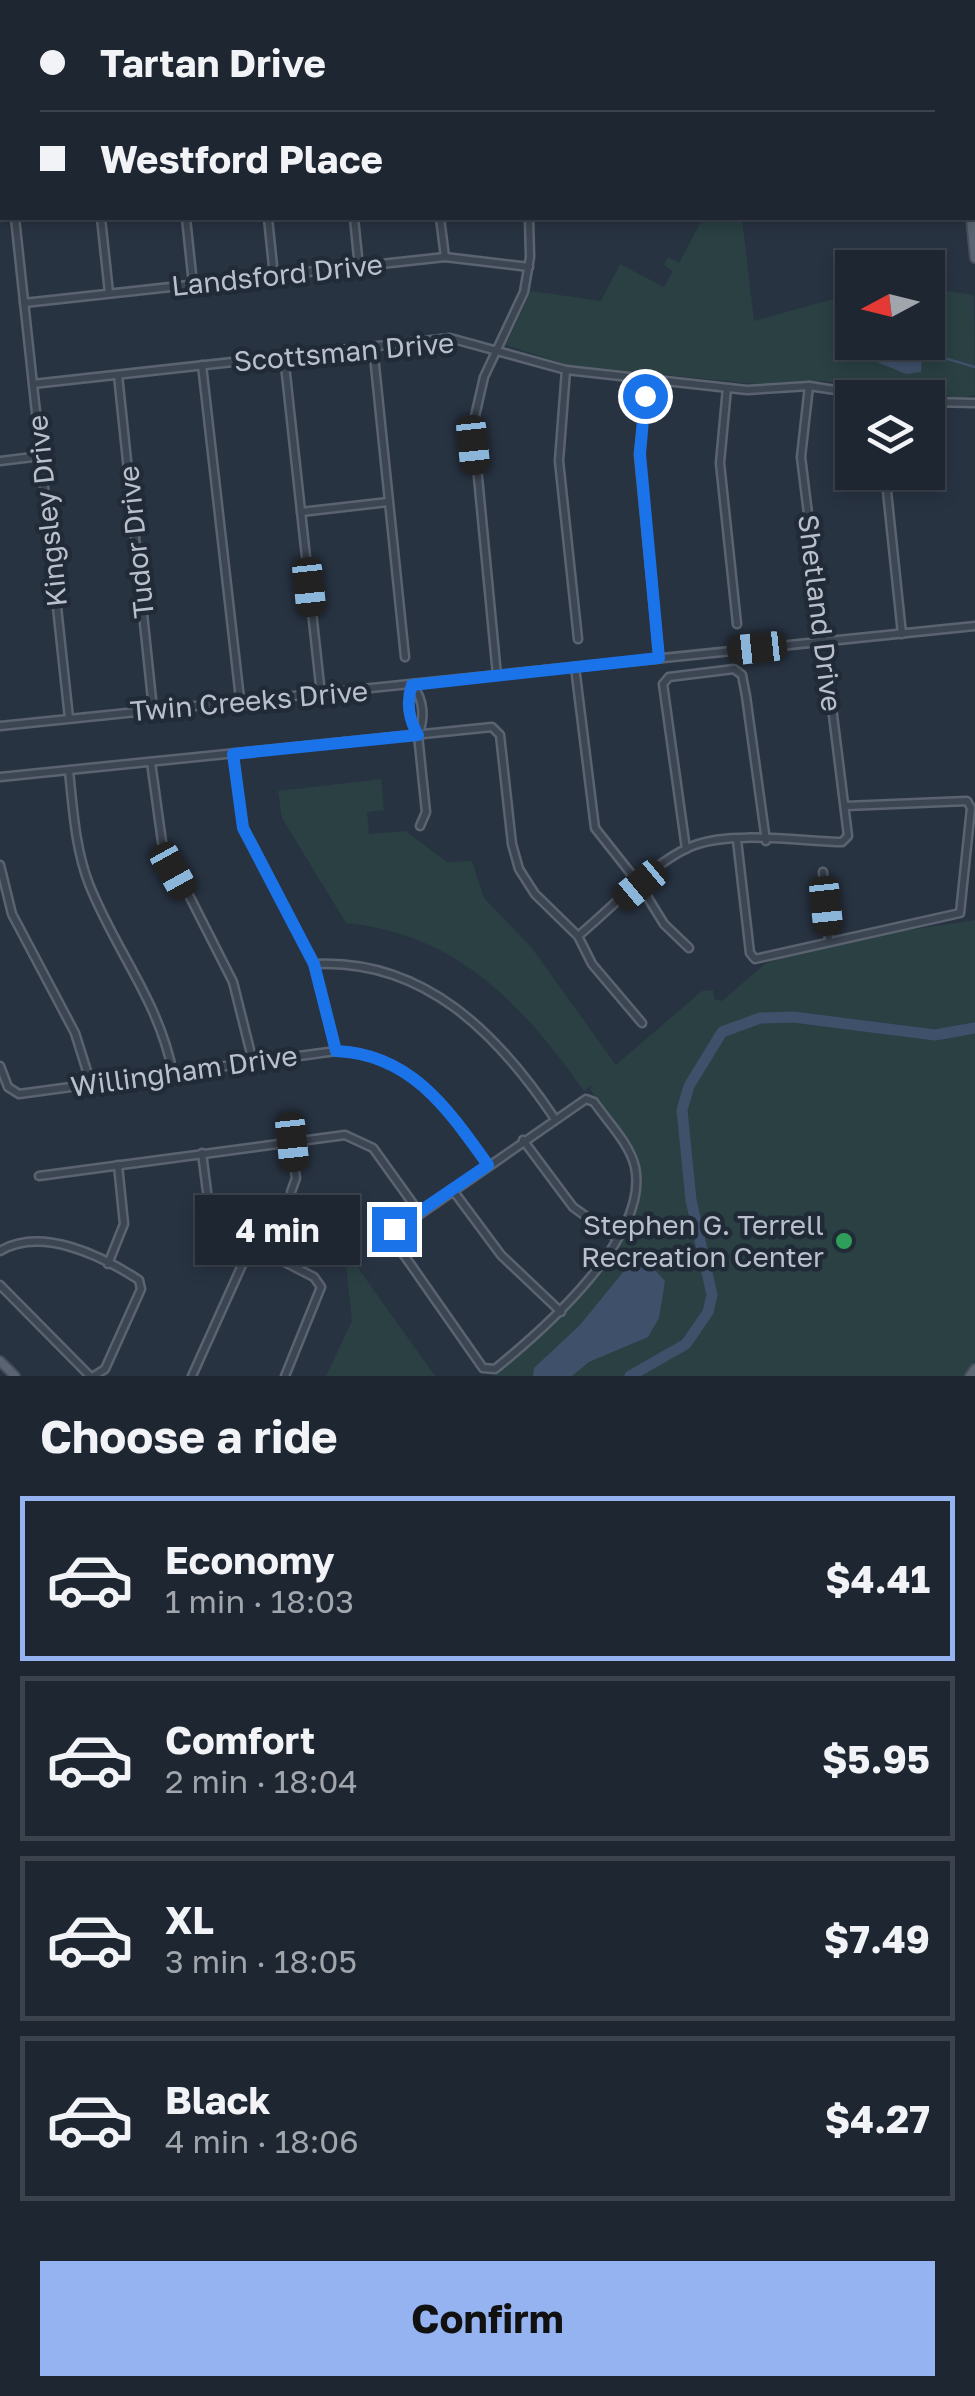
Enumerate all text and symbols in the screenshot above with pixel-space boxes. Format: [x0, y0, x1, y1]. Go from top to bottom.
text: Tartan Drive [100, 40, 326, 85]
text: Westford Place [100, 136, 383, 181]
street label: Landsford Drive [170, 247, 384, 302]
north arrow [835, 250, 945, 360]
map controls [835, 250, 945, 490]
street label: Scottsman Drive [232, 325, 456, 378]
route start [623, 374, 668, 419]
button: layers [835, 380, 945, 490]
street label: Kingsley Drive [20, 414, 73, 609]
car [455, 414, 491, 476]
street label: Tudor Drive [111, 464, 160, 620]
street label: Shetland Drive [792, 513, 849, 713]
car [291, 556, 327, 618]
car [726, 630, 788, 666]
street label: Twin Creeks Drive [129, 674, 369, 727]
car [145, 837, 201, 905]
car [607, 854, 673, 916]
car [808, 875, 844, 937]
street label: Willingham Drive [69, 1038, 299, 1103]
car [274, 1111, 310, 1173]
callout: 4 min [194, 1194, 359, 1264]
route end [372, 1207, 417, 1252]
place label: Stephen G. Terrell Recreation Center [581, 1208, 824, 1273]
text: 4 min [235, 1211, 320, 1249]
marker: Stephen G. Terrell Recreation Center [833, 1230, 855, 1252]
text: Choose a ride [40, 1409, 338, 1463]
icon: car [45, 1534, 135, 1624]
text: Economy [165, 1537, 334, 1582]
text: $4.41 [825, 1556, 930, 1601]
text: 1 min · 18:03 [165, 1582, 354, 1620]
icon: car [45, 1714, 135, 1804]
text: Comfort [165, 1717, 315, 1762]
text: $5.95 [822, 1736, 930, 1781]
text: 2 min · 18:04 [165, 1762, 358, 1800]
icon: car [45, 1894, 135, 1984]
text: XL [165, 1897, 214, 1942]
text: $7.49 [824, 1916, 930, 1961]
text: 3 min · 18:05 [165, 1942, 357, 1980]
icon: car [45, 2074, 135, 2164]
text: Black [165, 2077, 270, 2122]
text: $4.27 [825, 2096, 930, 2141]
text: 4 min · 18:06 [165, 2122, 359, 2160]
button: Confirm [40, 2261, 935, 2376]

